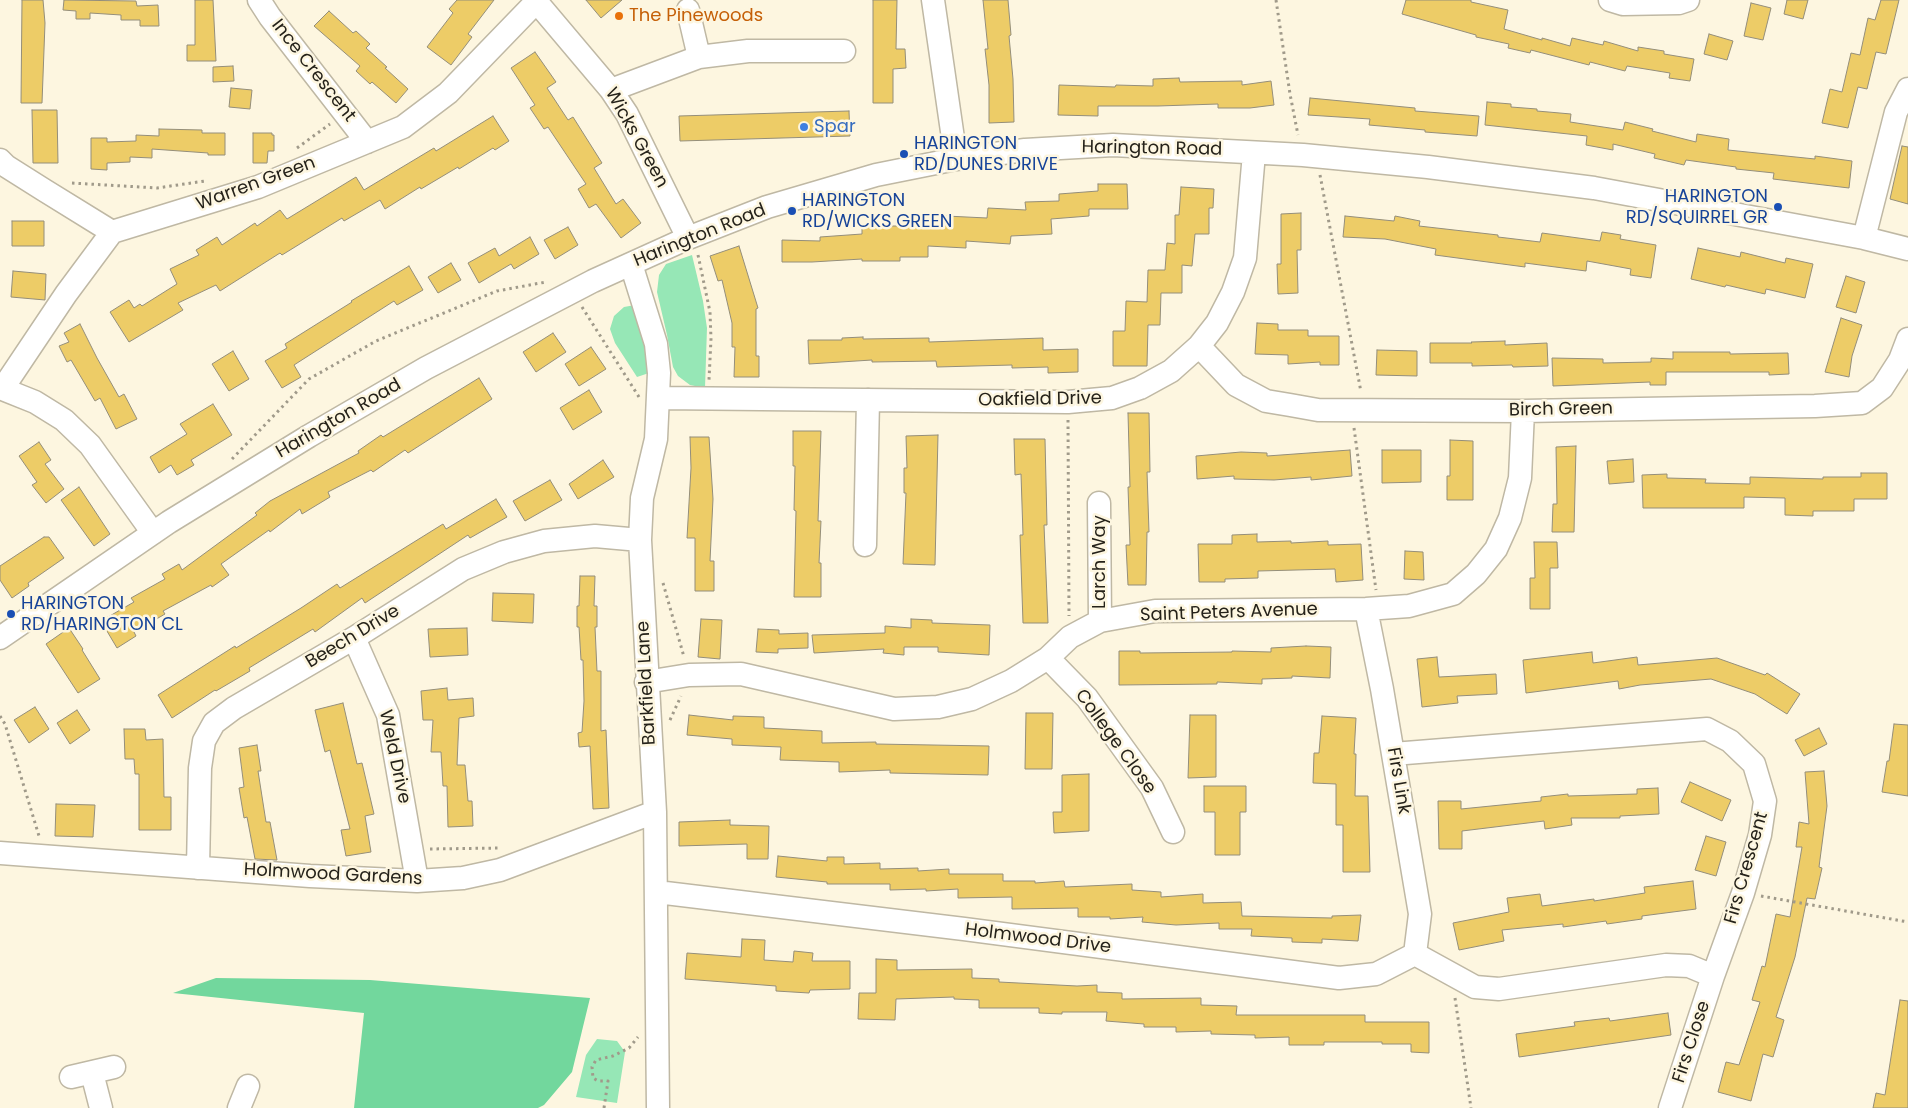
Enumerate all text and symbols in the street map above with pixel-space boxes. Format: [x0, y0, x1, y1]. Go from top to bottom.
place label: The Pinewoods [629, 5, 763, 27]
marker: The Pinewoods [613, 10, 625, 22]
street label: Ince Crescent [266, 15, 360, 127]
street label: Wicks Green [600, 84, 672, 192]
place label: Spar [814, 116, 856, 138]
marker: Spar [798, 121, 810, 133]
place label: HARINGTON RD/DUNES DRIVE [914, 133, 1058, 176]
street label: Harington Road [1081, 137, 1223, 161]
marker: HARINGTON RD/DUNES DRIVE [898, 148, 910, 160]
street label: Warren Green [193, 152, 319, 216]
place label: HARINGTON RD/SQUIRREL GR [1626, 186, 1768, 228]
place label: HARINGTON RD/WICKS GREEN [802, 190, 952, 232]
street label: Harington Road [631, 200, 769, 272]
marker: HARINGTON RD/SQUIRREL GR [1772, 201, 1784, 213]
marker: HARINGTON RD/WICKS GREEN [786, 205, 798, 217]
street label: Harington Road [273, 374, 405, 464]
street label: Oakfield Drive [978, 388, 1102, 412]
street label: Birch Green [1509, 398, 1613, 422]
street label: Larch Way [1089, 515, 1111, 609]
place label: HARINGTON RD/HARINGTON CL [21, 593, 183, 636]
street label: Saint Peters Avenue [1140, 599, 1318, 627]
street label: Beech Drive [302, 601, 404, 673]
marker: HARINGTON RD/HARINGTON CL [5, 608, 17, 620]
street label: Barkfield Lane [633, 620, 661, 746]
street label: College Close [1070, 686, 1160, 798]
street label: Weld Drive [374, 708, 414, 806]
street label: Firs Link [1382, 746, 1414, 816]
street label: Firs Crescent [1721, 809, 1773, 927]
street label: Holmwood Gardens [243, 860, 423, 890]
street label: Holmwood Drive [964, 919, 1112, 959]
street label: Firs Close [1669, 998, 1715, 1086]

